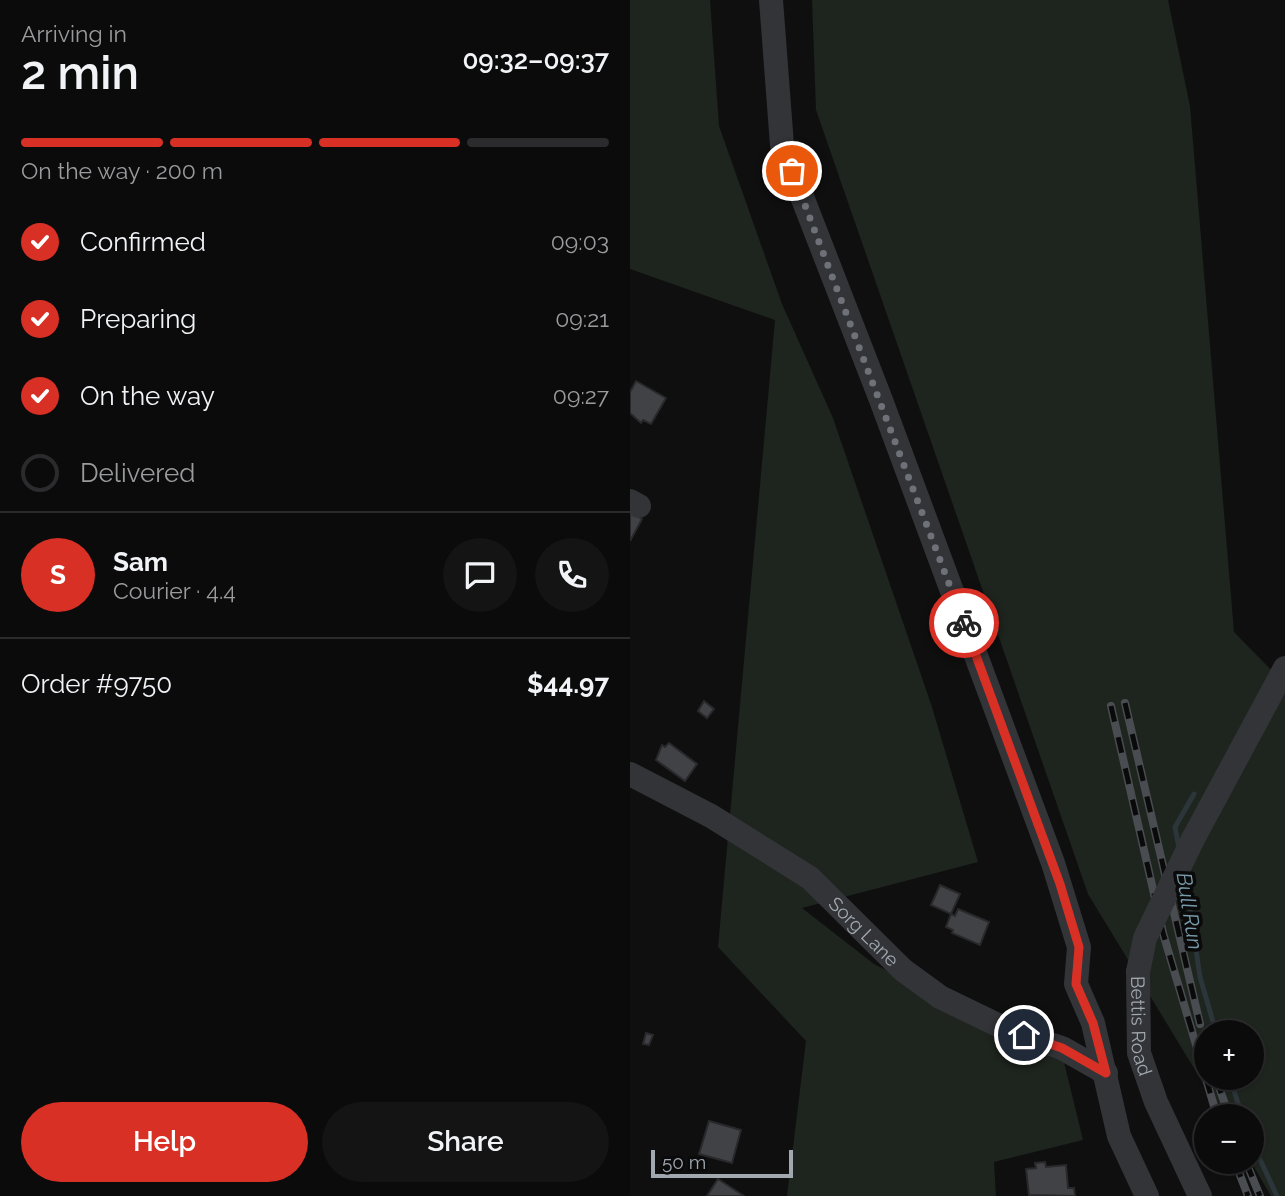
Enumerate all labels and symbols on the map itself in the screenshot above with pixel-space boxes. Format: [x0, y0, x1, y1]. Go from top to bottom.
pin [762, 141, 822, 201]
courier [929, 588, 999, 658]
water label: Bull Run [1172, 871, 1208, 951]
street label: Sorg Lane [824, 892, 904, 971]
street label: Bettis Road [1127, 976, 1157, 1078]
pin [994, 1005, 1054, 1065]
scale bar [651, 1147, 793, 1179]

